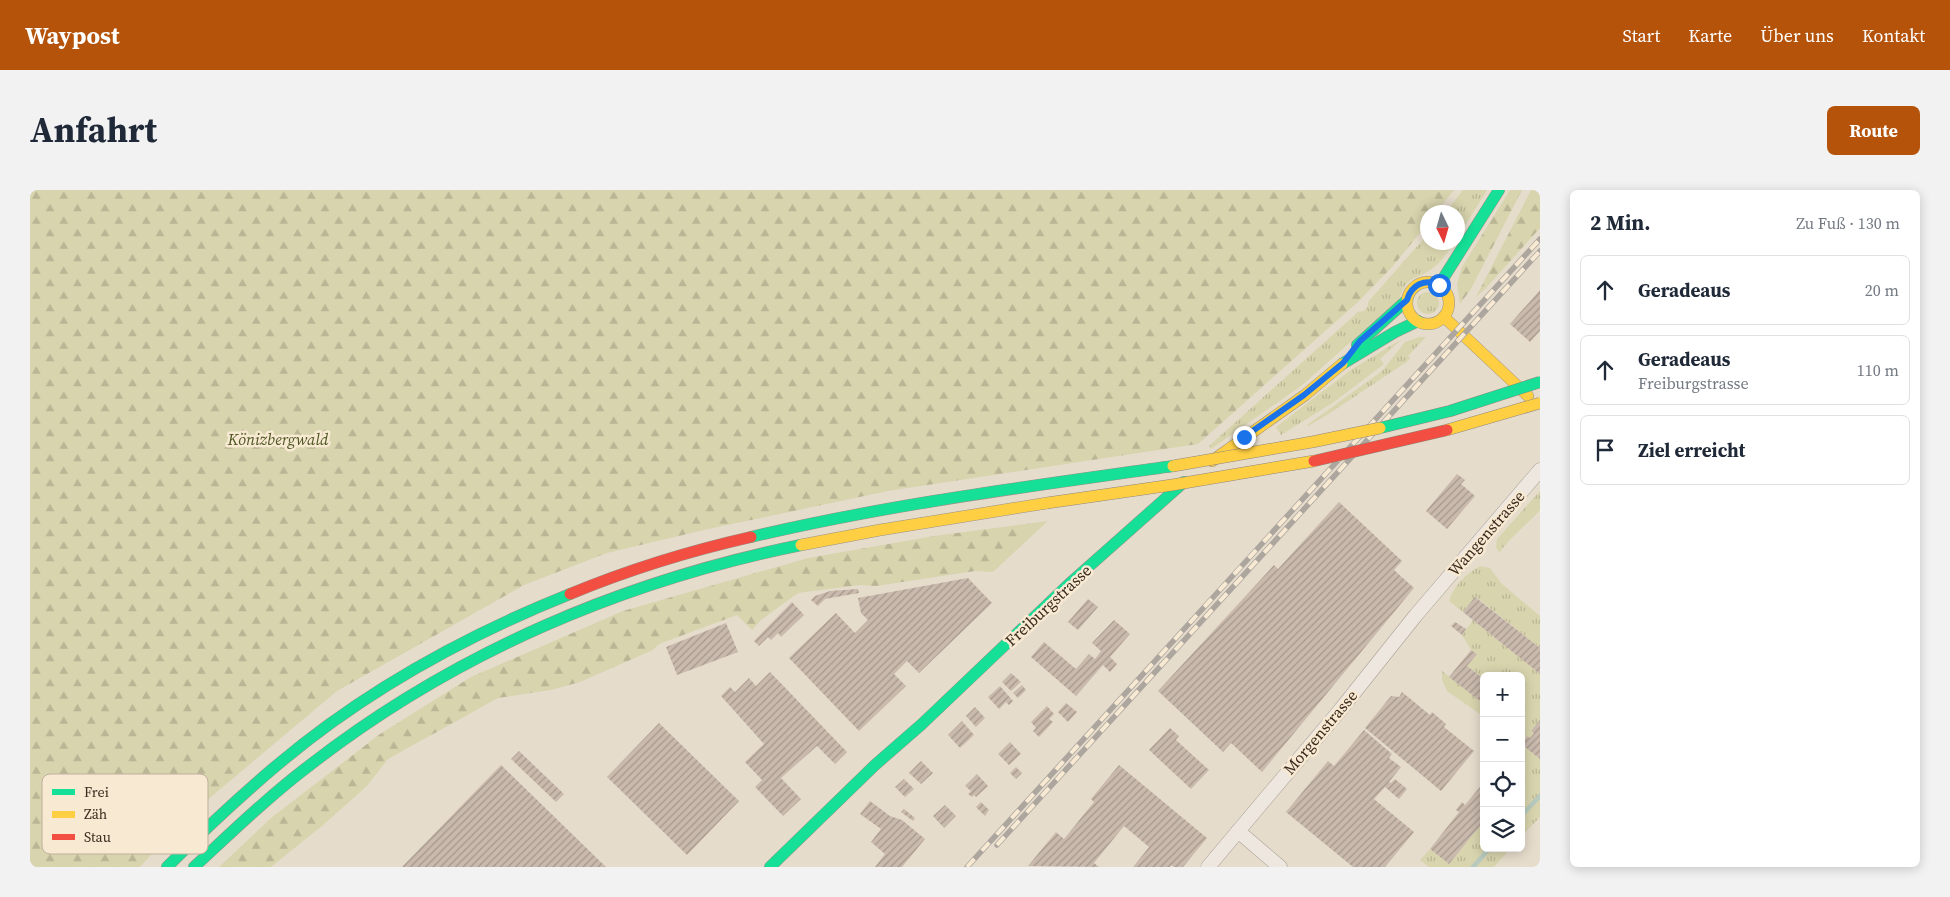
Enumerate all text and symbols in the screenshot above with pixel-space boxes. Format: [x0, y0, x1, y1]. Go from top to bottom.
text: Waypost [25, 19, 120, 52]
text: Start [1623, 23, 1660, 48]
text: Karte [1688, 23, 1732, 48]
text: Über uns [1760, 23, 1834, 48]
text: Kontakt [1862, 23, 1925, 48]
text: Anfahrt [30, 106, 157, 154]
button: Route [1827, 106, 1920, 155]
north arrow [1420, 205, 1465, 250]
text: 2 Min. [1590, 208, 1651, 237]
text: Zu Fuß · 130 m [1796, 212, 1900, 234]
route start [1428, 274, 1451, 297]
icon: ahead [1591, 276, 1619, 304]
text: Geradeaus [1638, 277, 1730, 303]
text: 20 m [1865, 279, 1899, 301]
text: Geradeaus [1638, 346, 1730, 372]
icon: ahead [1591, 356, 1619, 384]
text: 110 m [1857, 359, 1899, 381]
text: Freiburgstrasse [1638, 372, 1749, 394]
route end [1233, 426, 1256, 449]
park label: Könizbergwald [227, 428, 329, 450]
icon: arrive [1591, 436, 1619, 464]
text: Ziel erreicht [1638, 437, 1745, 463]
street label: Wangenstrasse [1443, 485, 1529, 581]
street label: Freiburgstrasse [1000, 559, 1096, 651]
map controls [1480, 672, 1525, 852]
button: + [1480, 672, 1525, 717]
street label: Morgenstrasse [1278, 685, 1362, 779]
button: − [1480, 717, 1525, 762]
button: locate [1480, 762, 1525, 807]
legend [42, 774, 208, 854]
text: Frei [84, 782, 109, 802]
text: Zäh [84, 804, 107, 824]
button: layers [1480, 807, 1525, 852]
text: Stau [84, 827, 111, 847]

